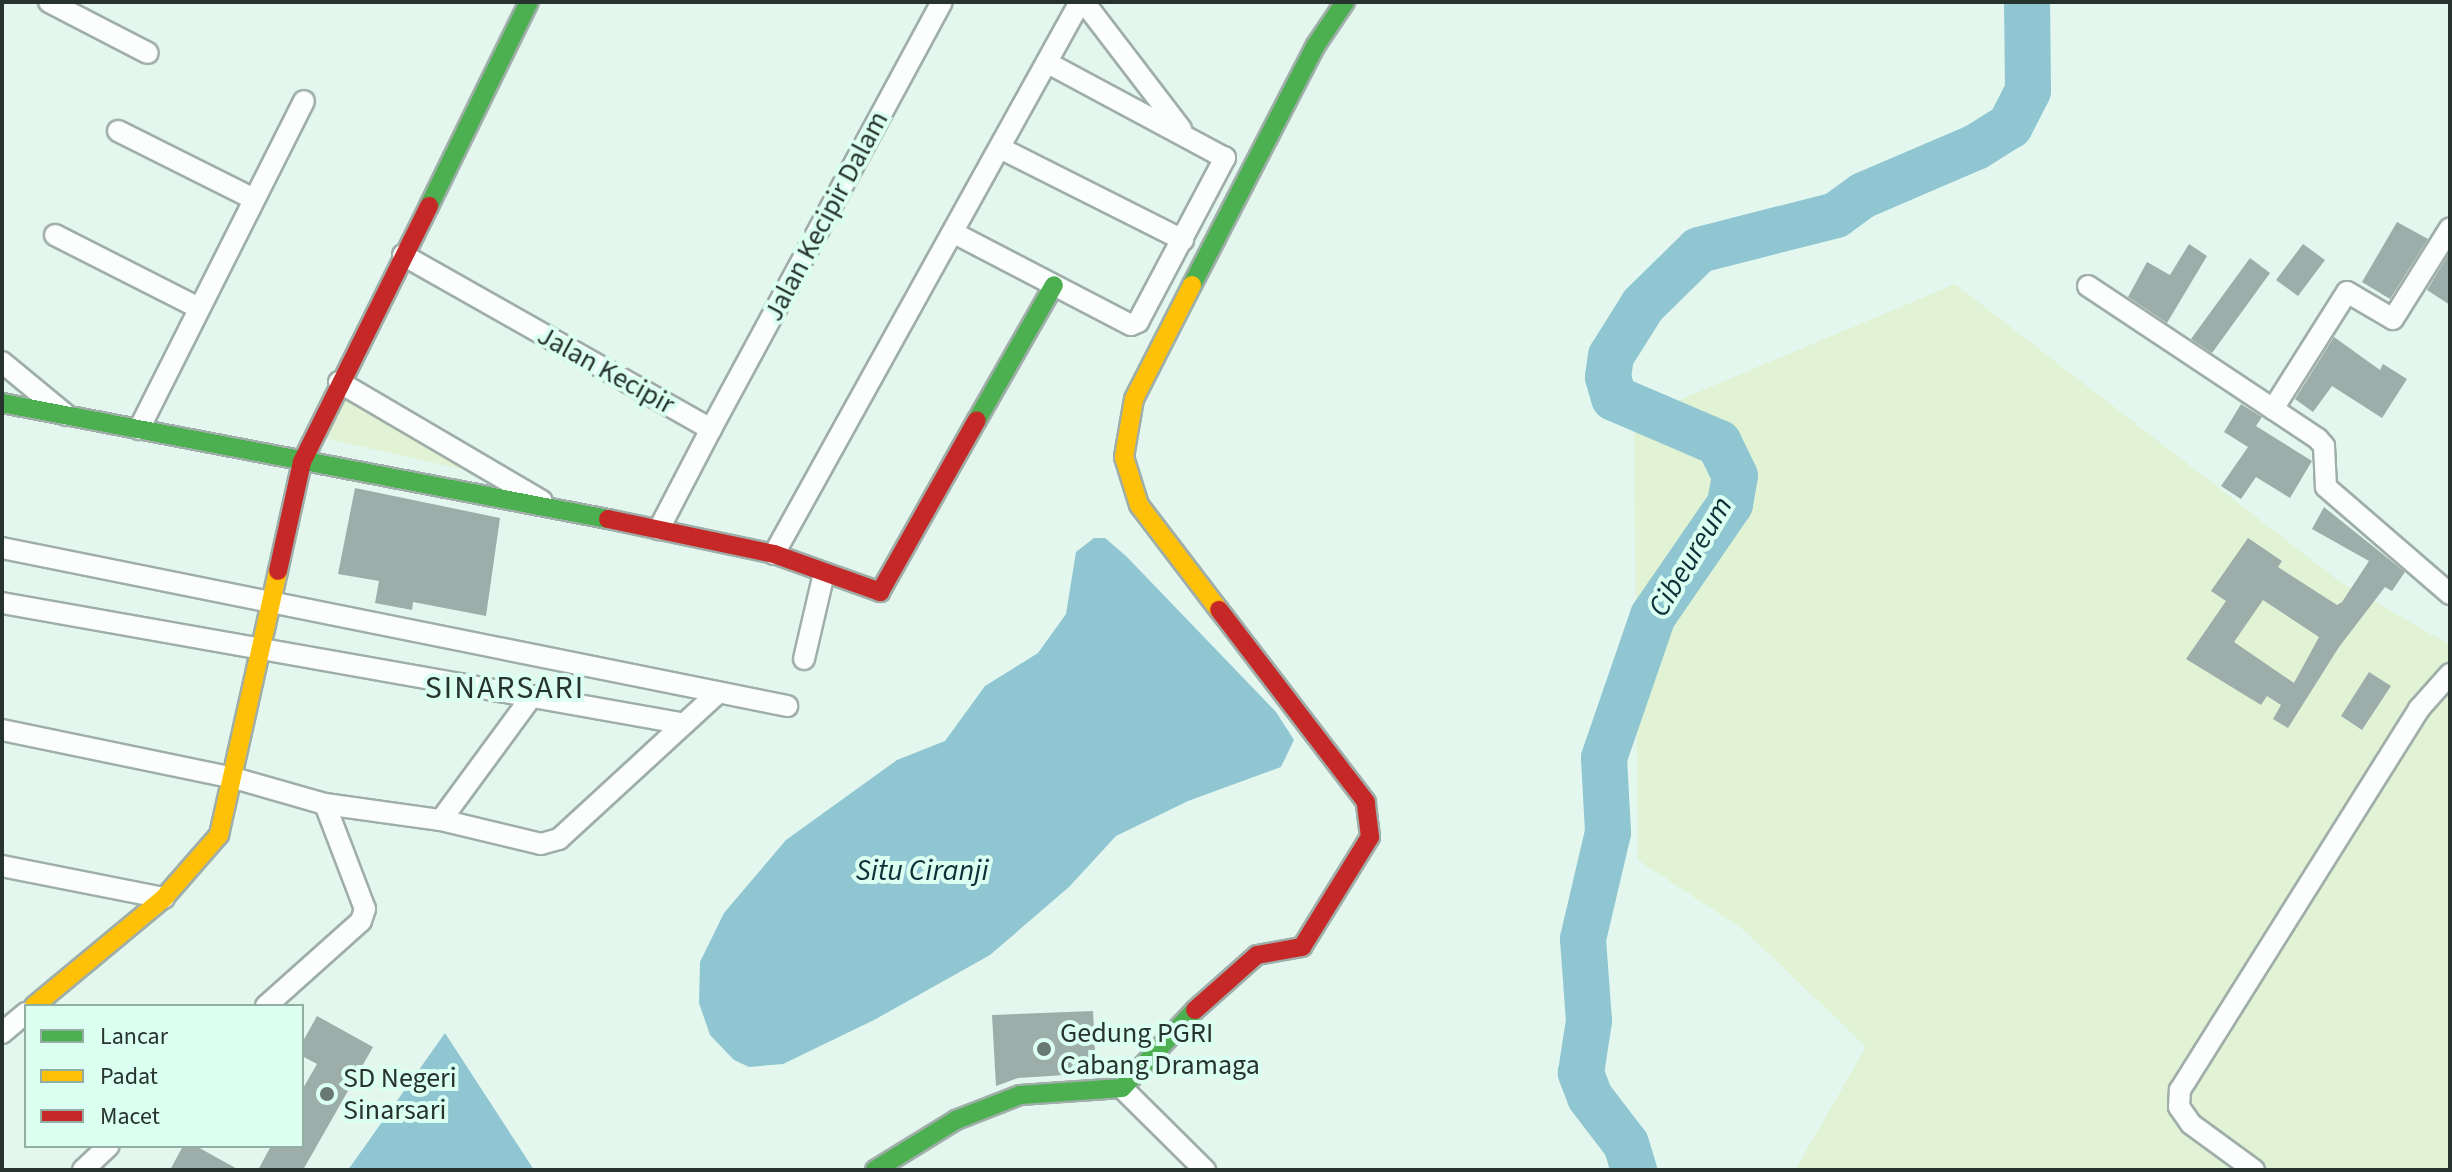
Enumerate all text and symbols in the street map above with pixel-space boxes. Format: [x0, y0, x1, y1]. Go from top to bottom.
street label: Jalan Kecipir Dalam [757, 105, 895, 327]
street label: Jalan Kecipir [532, 319, 680, 421]
water label: Cibeureum [1641, 490, 1741, 624]
district label: SINARSARI [425, 669, 585, 707]
water label: Situ Ciranji [855, 853, 989, 889]
legend [24, 1004, 304, 1148]
place label: Gedung PGRI Cabang Dramaga [1060, 1016, 1260, 1082]
text: Lancar [100, 1019, 168, 1054]
marker: Gedung PGRI Cabang Dramaga [1035, 1040, 1053, 1058]
text: Padat [100, 1059, 158, 1094]
place label: SD Negeri Sinarsari [343, 1061, 457, 1127]
marker: SD Negeri Sinarsari [318, 1085, 336, 1103]
text: Macet [100, 1099, 160, 1134]

